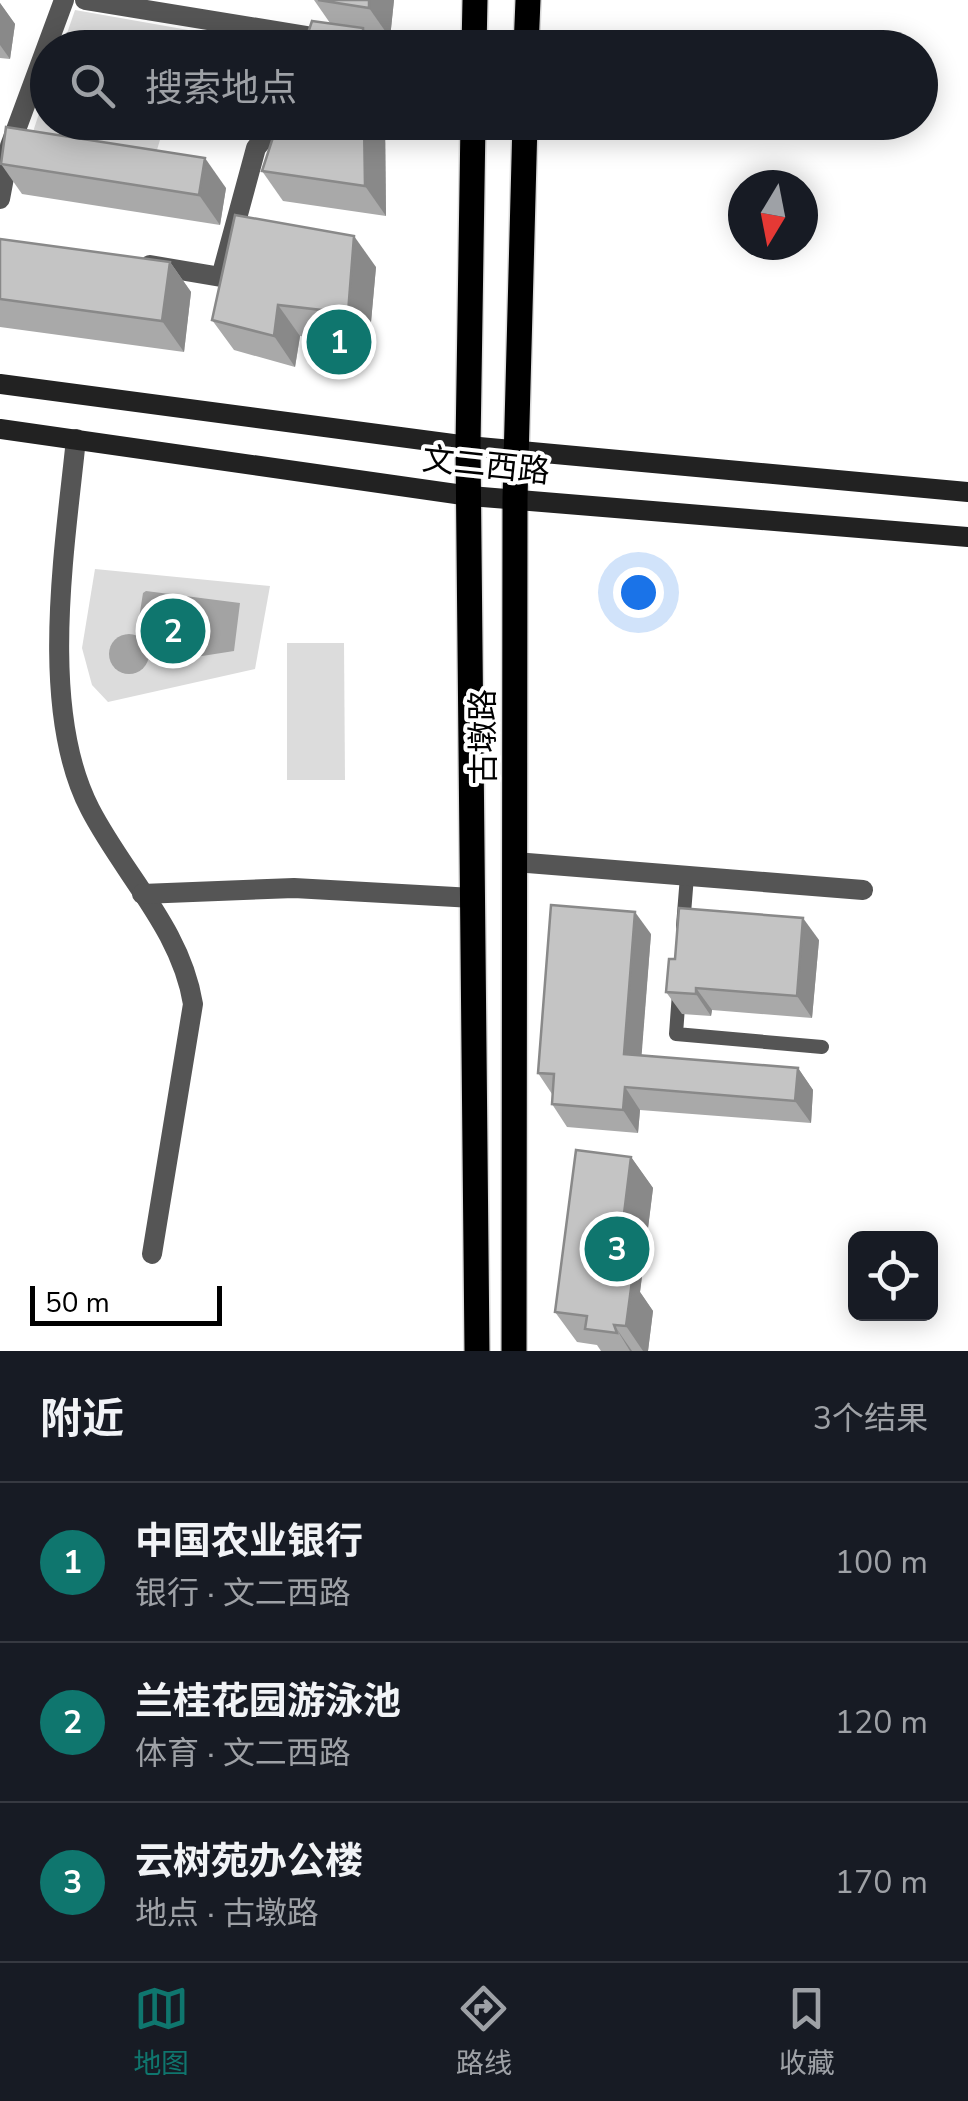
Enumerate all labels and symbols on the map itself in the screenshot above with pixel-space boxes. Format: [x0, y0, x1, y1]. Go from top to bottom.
north arrow [728, 170, 818, 260]
pin: 1 [306, 304, 372, 380]
street label: 文二西路 [420, 437, 552, 494]
your location [613, 567, 664, 618]
pin: 2 [140, 594, 206, 668]
street label: 古墩路 [462, 689, 505, 785]
pin: 3 [584, 1212, 650, 1286]
scale bar [30, 1281, 222, 1326]

